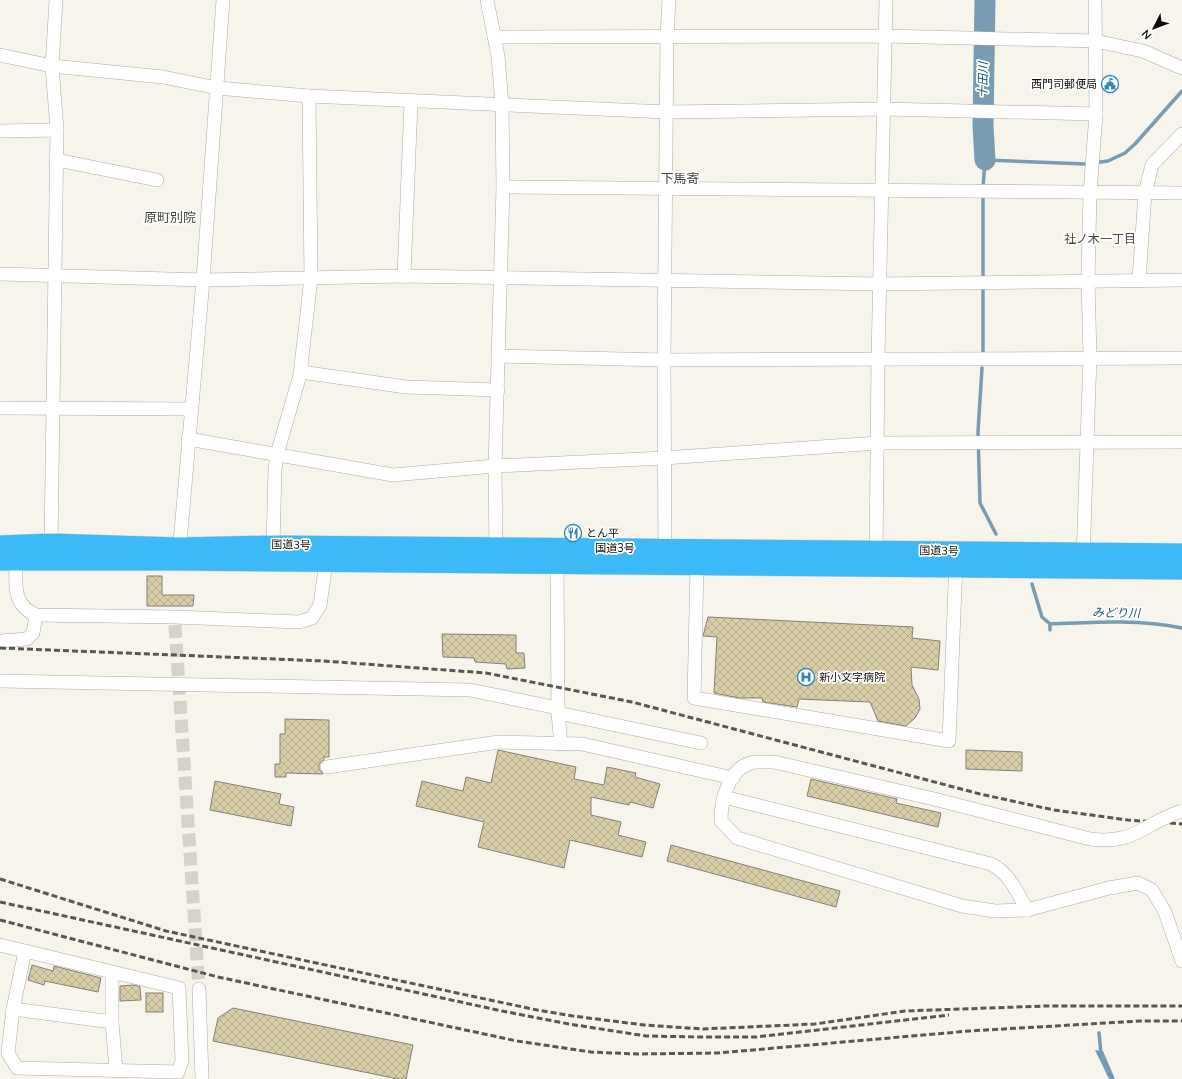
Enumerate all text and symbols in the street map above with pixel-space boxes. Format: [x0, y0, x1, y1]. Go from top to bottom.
north arrow [1134, 8, 1174, 48]
text: N [1139, 26, 1155, 42]
water label: 十田川 [975, 60, 991, 98]
public building icon: 西門司郵便局 [1100, 74, 1120, 94]
place label: 西門司郵便局 [1031, 77, 1097, 92]
district label: 下馬寄 [660, 170, 700, 188]
district label: 原町別院 [144, 209, 196, 227]
district label: 社ノ木一丁目 [1064, 231, 1136, 247]
restaurant icon: とん平 [563, 523, 583, 543]
place label: とん平 [586, 526, 619, 541]
street label: 国道3号 [271, 537, 311, 553]
street label: 国道3号 [595, 541, 635, 556]
street label: 国道3号 [919, 543, 959, 559]
water label: みどり川 [1092, 605, 1142, 621]
hospital icon: 新小文字病院 [796, 667, 816, 687]
place label: 新小文字病院 [819, 670, 885, 685]

